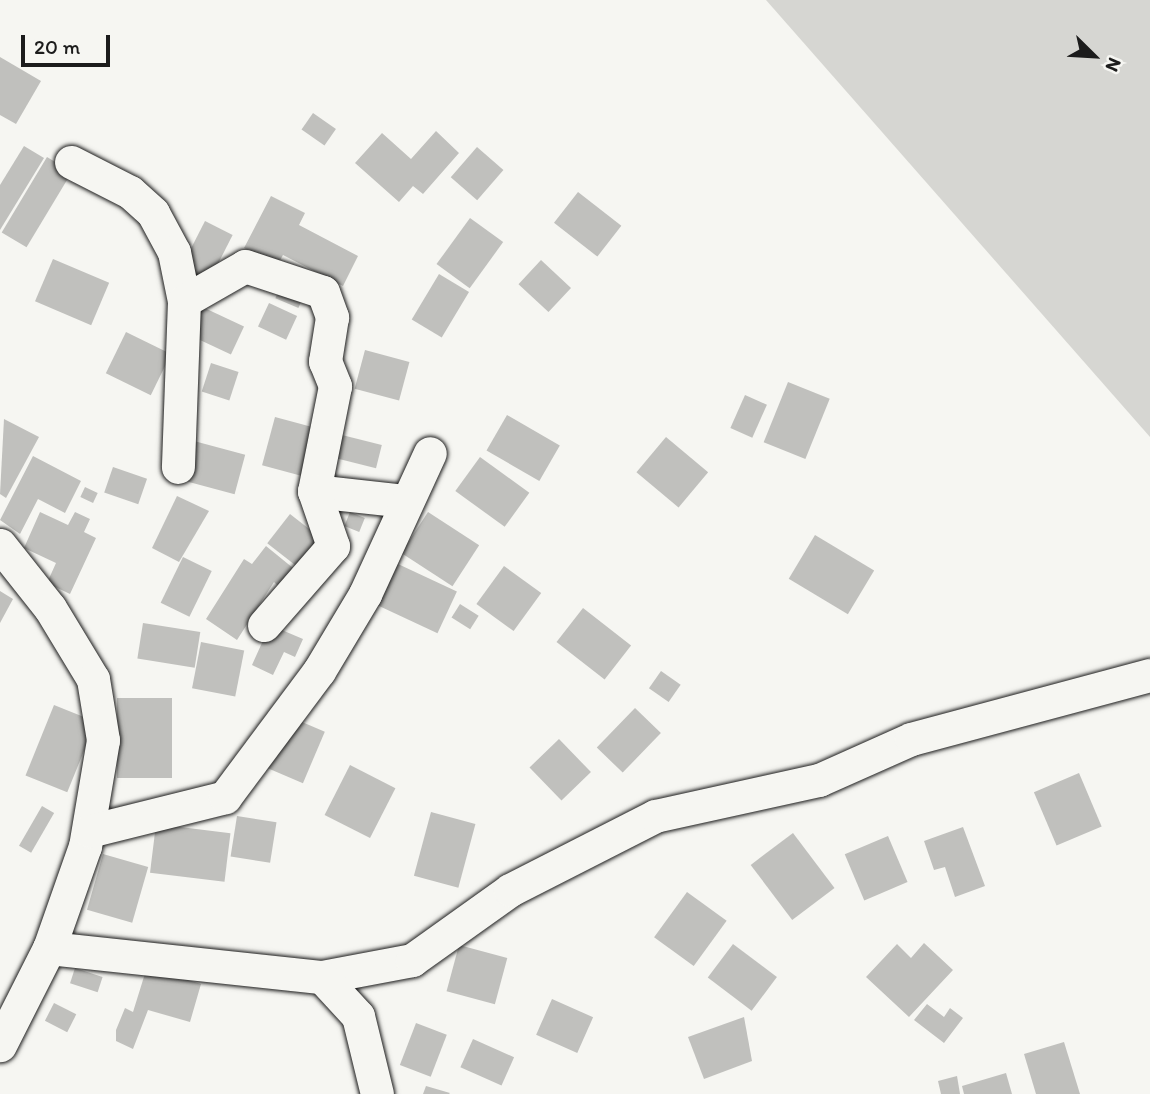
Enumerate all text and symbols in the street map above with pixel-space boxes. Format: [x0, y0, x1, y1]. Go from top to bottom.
scale bar [24, 21, 114, 65]
north arrow [1059, 21, 1129, 91]
text: 20 m [34, 34, 80, 59]
text: N [1101, 54, 1127, 75]

